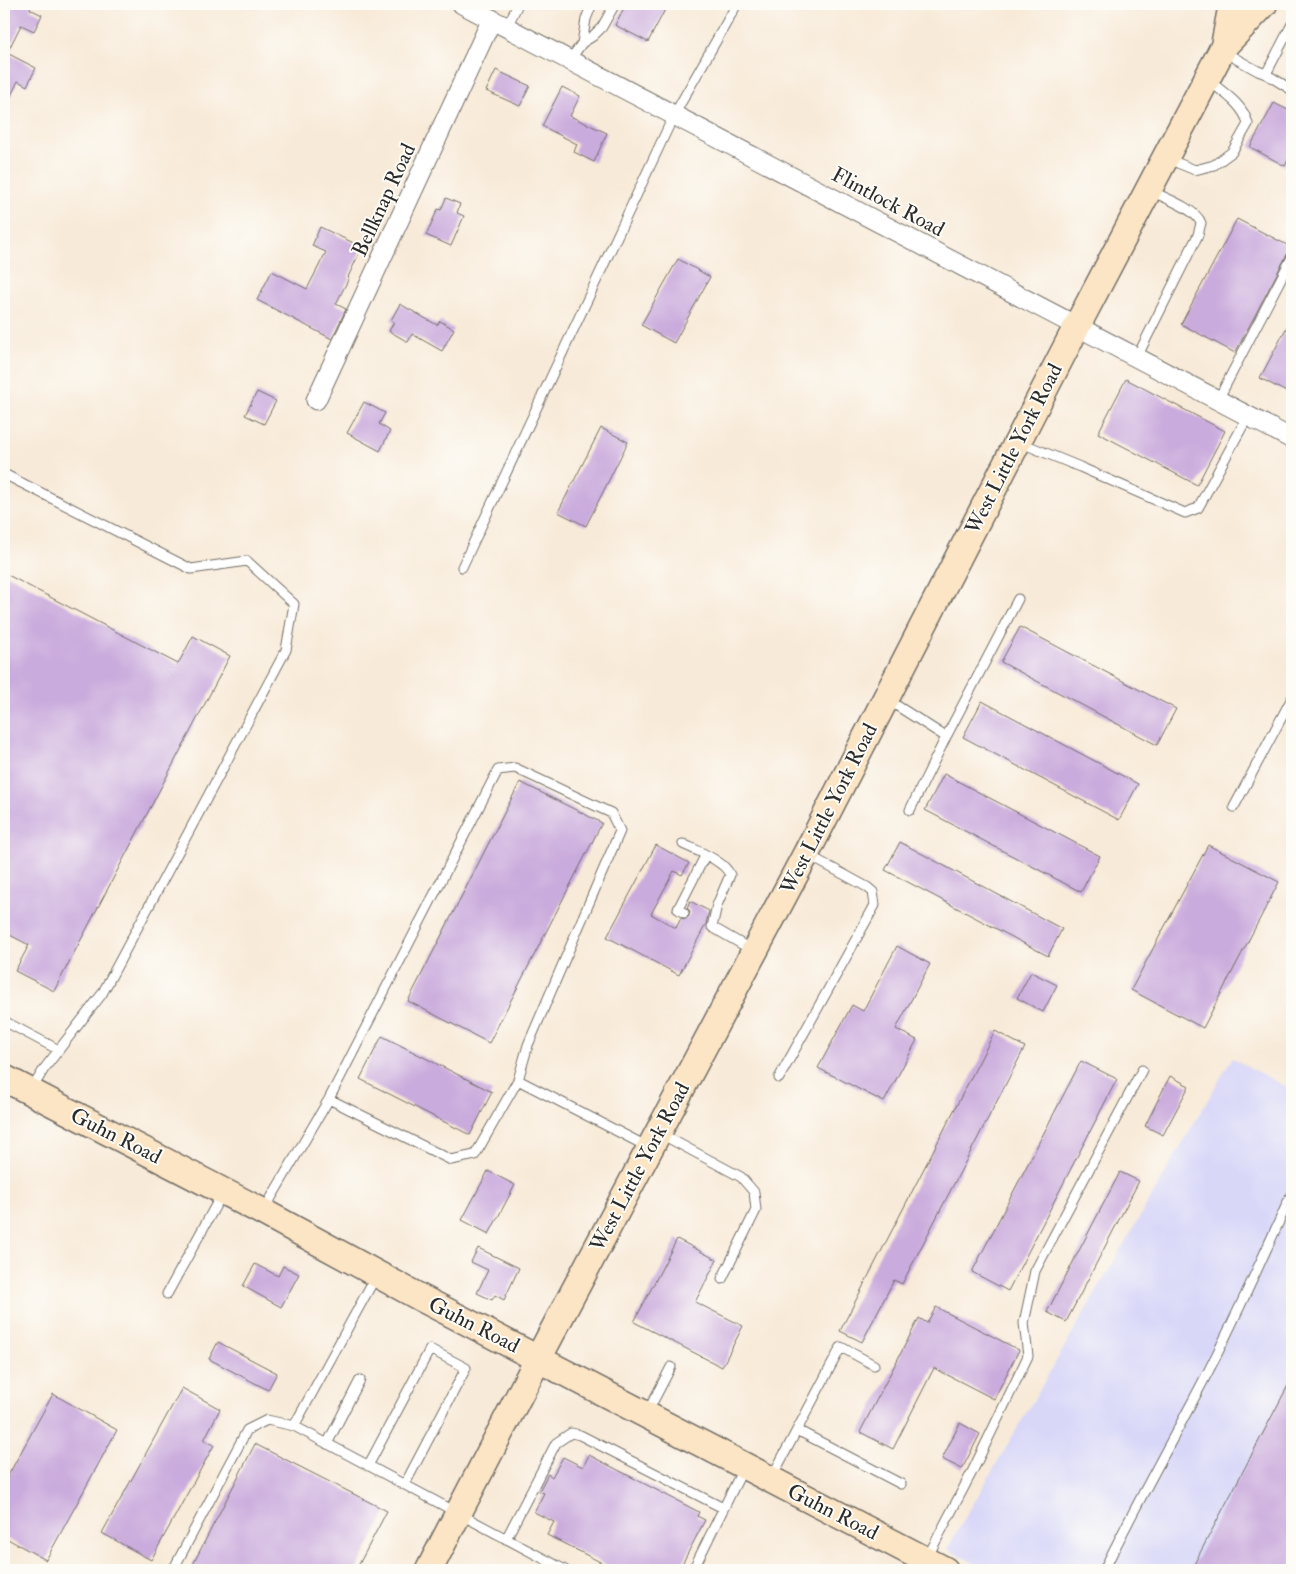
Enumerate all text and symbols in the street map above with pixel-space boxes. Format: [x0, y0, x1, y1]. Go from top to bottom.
street label: Bellknap Road [346, 139, 422, 261]
street label: Flintlock Road [827, 161, 950, 243]
street label: West Little York Road [959, 358, 1069, 540]
street label: West Little York Road [774, 718, 884, 900]
street label: West Little York Road [583, 1077, 696, 1257]
street label: Guhn Road [66, 1102, 167, 1171]
street label: Guhn Road [424, 1291, 525, 1360]
street label: Guhn Road [783, 1478, 884, 1547]

